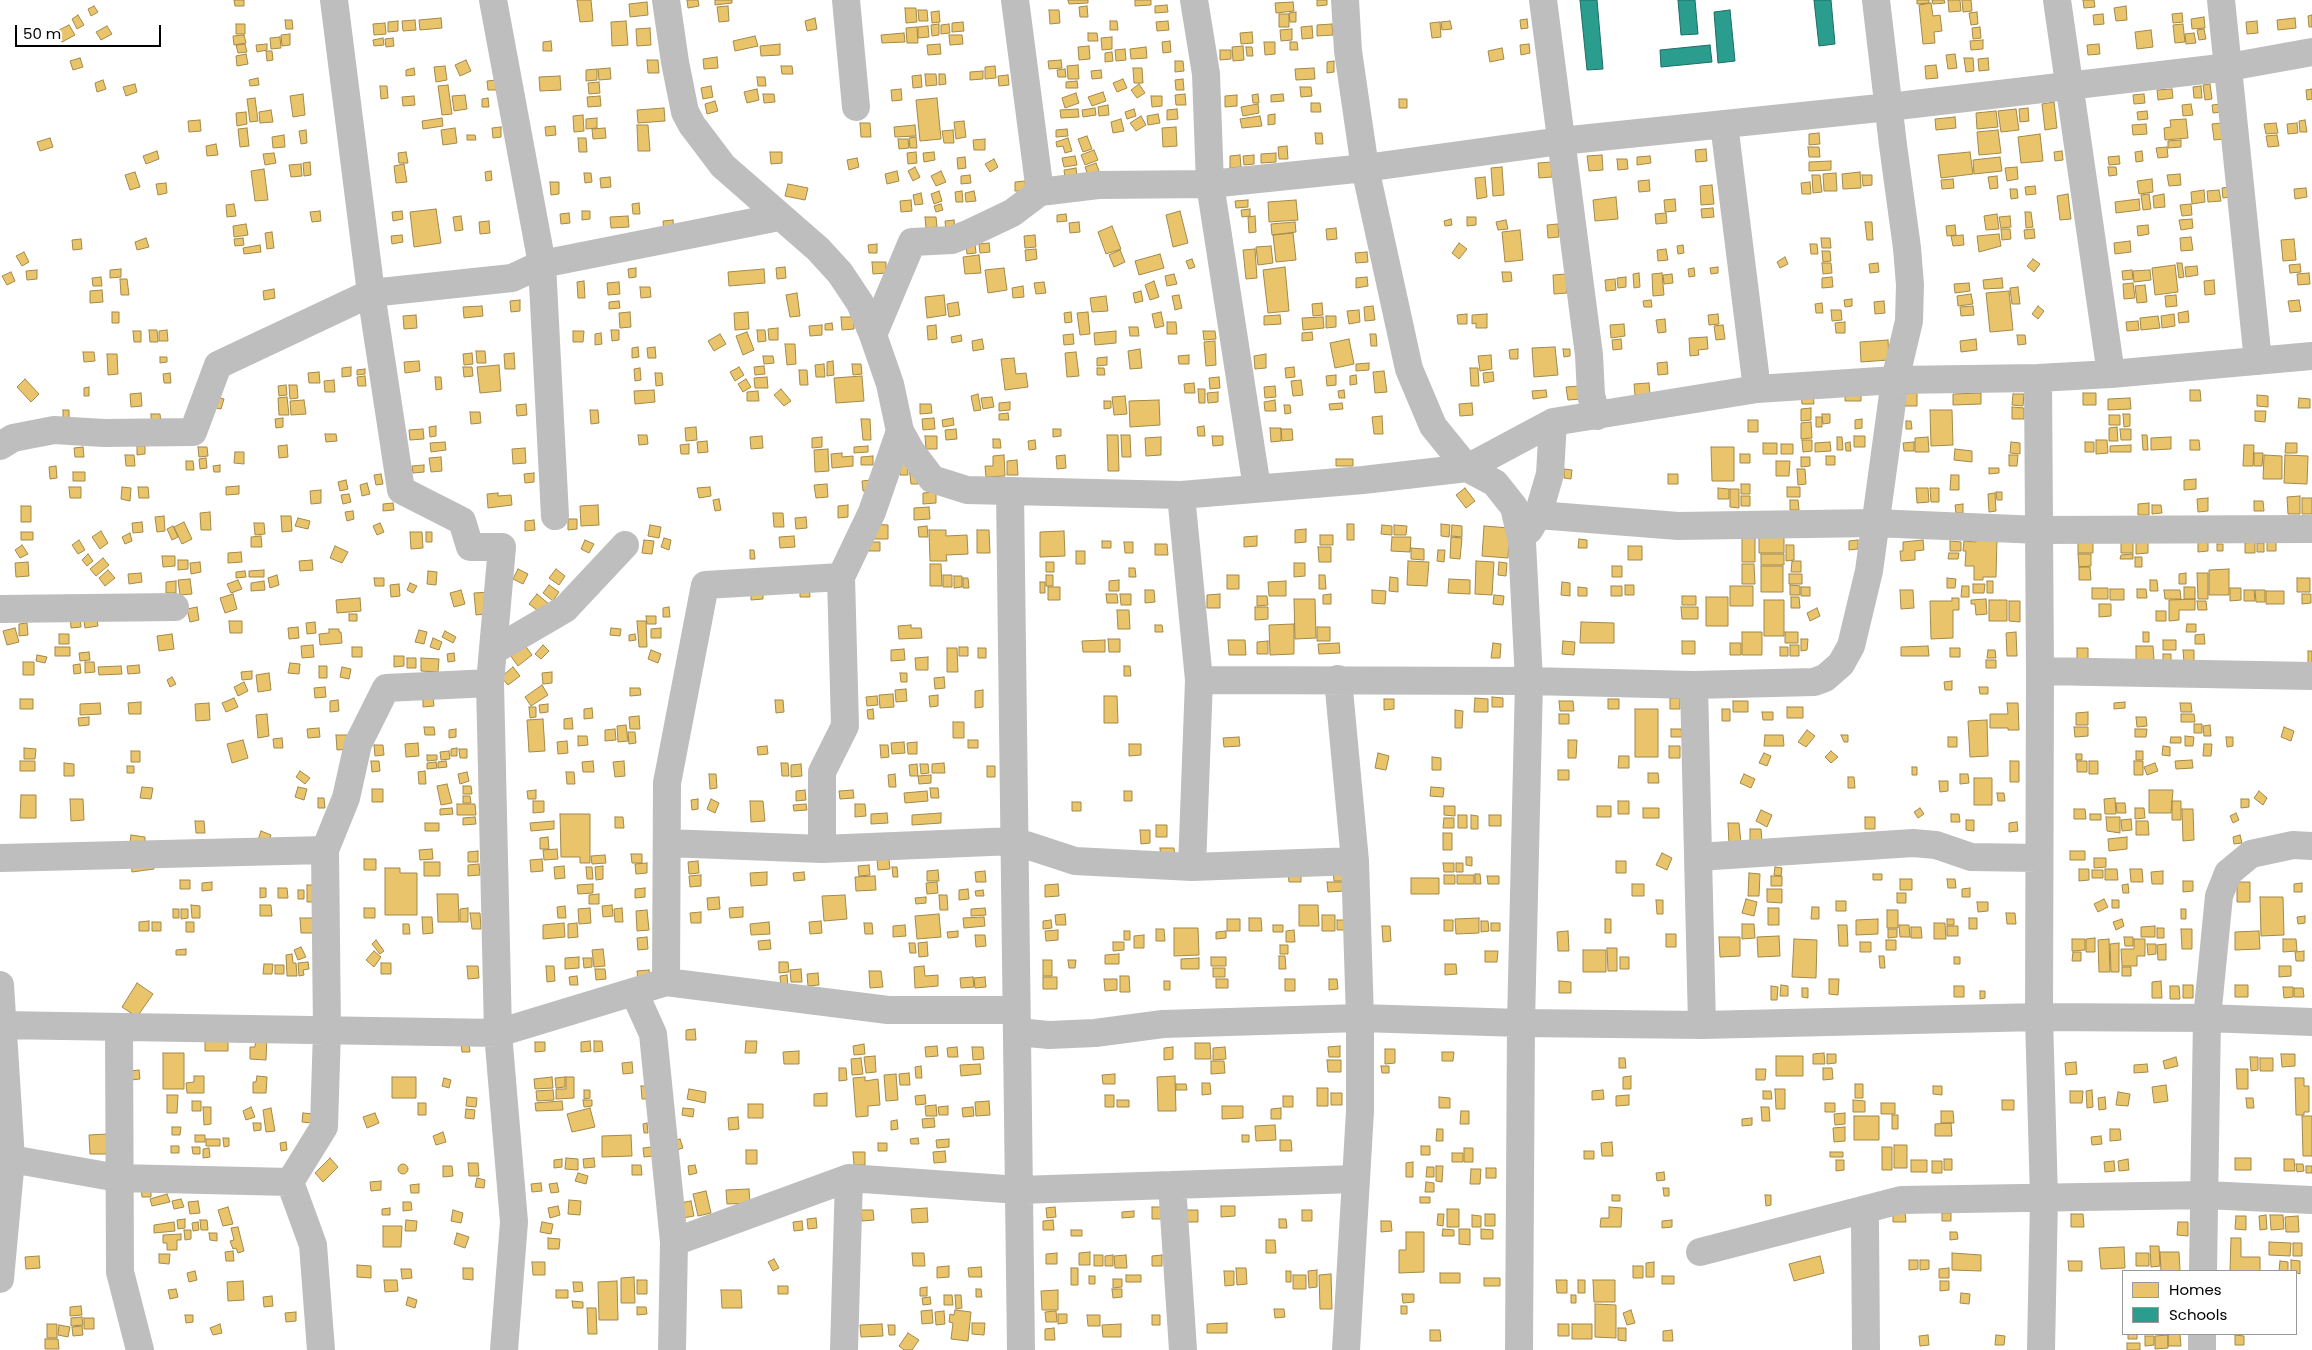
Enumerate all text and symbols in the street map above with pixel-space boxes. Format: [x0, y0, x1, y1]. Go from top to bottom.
scale bar [18, 15, 164, 47]
text: 50 m [23, 23, 61, 44]
legend [2122, 1270, 2297, 1335]
text: Homes [2169, 1279, 2222, 1300]
text: Schools [2169, 1304, 2227, 1325]

